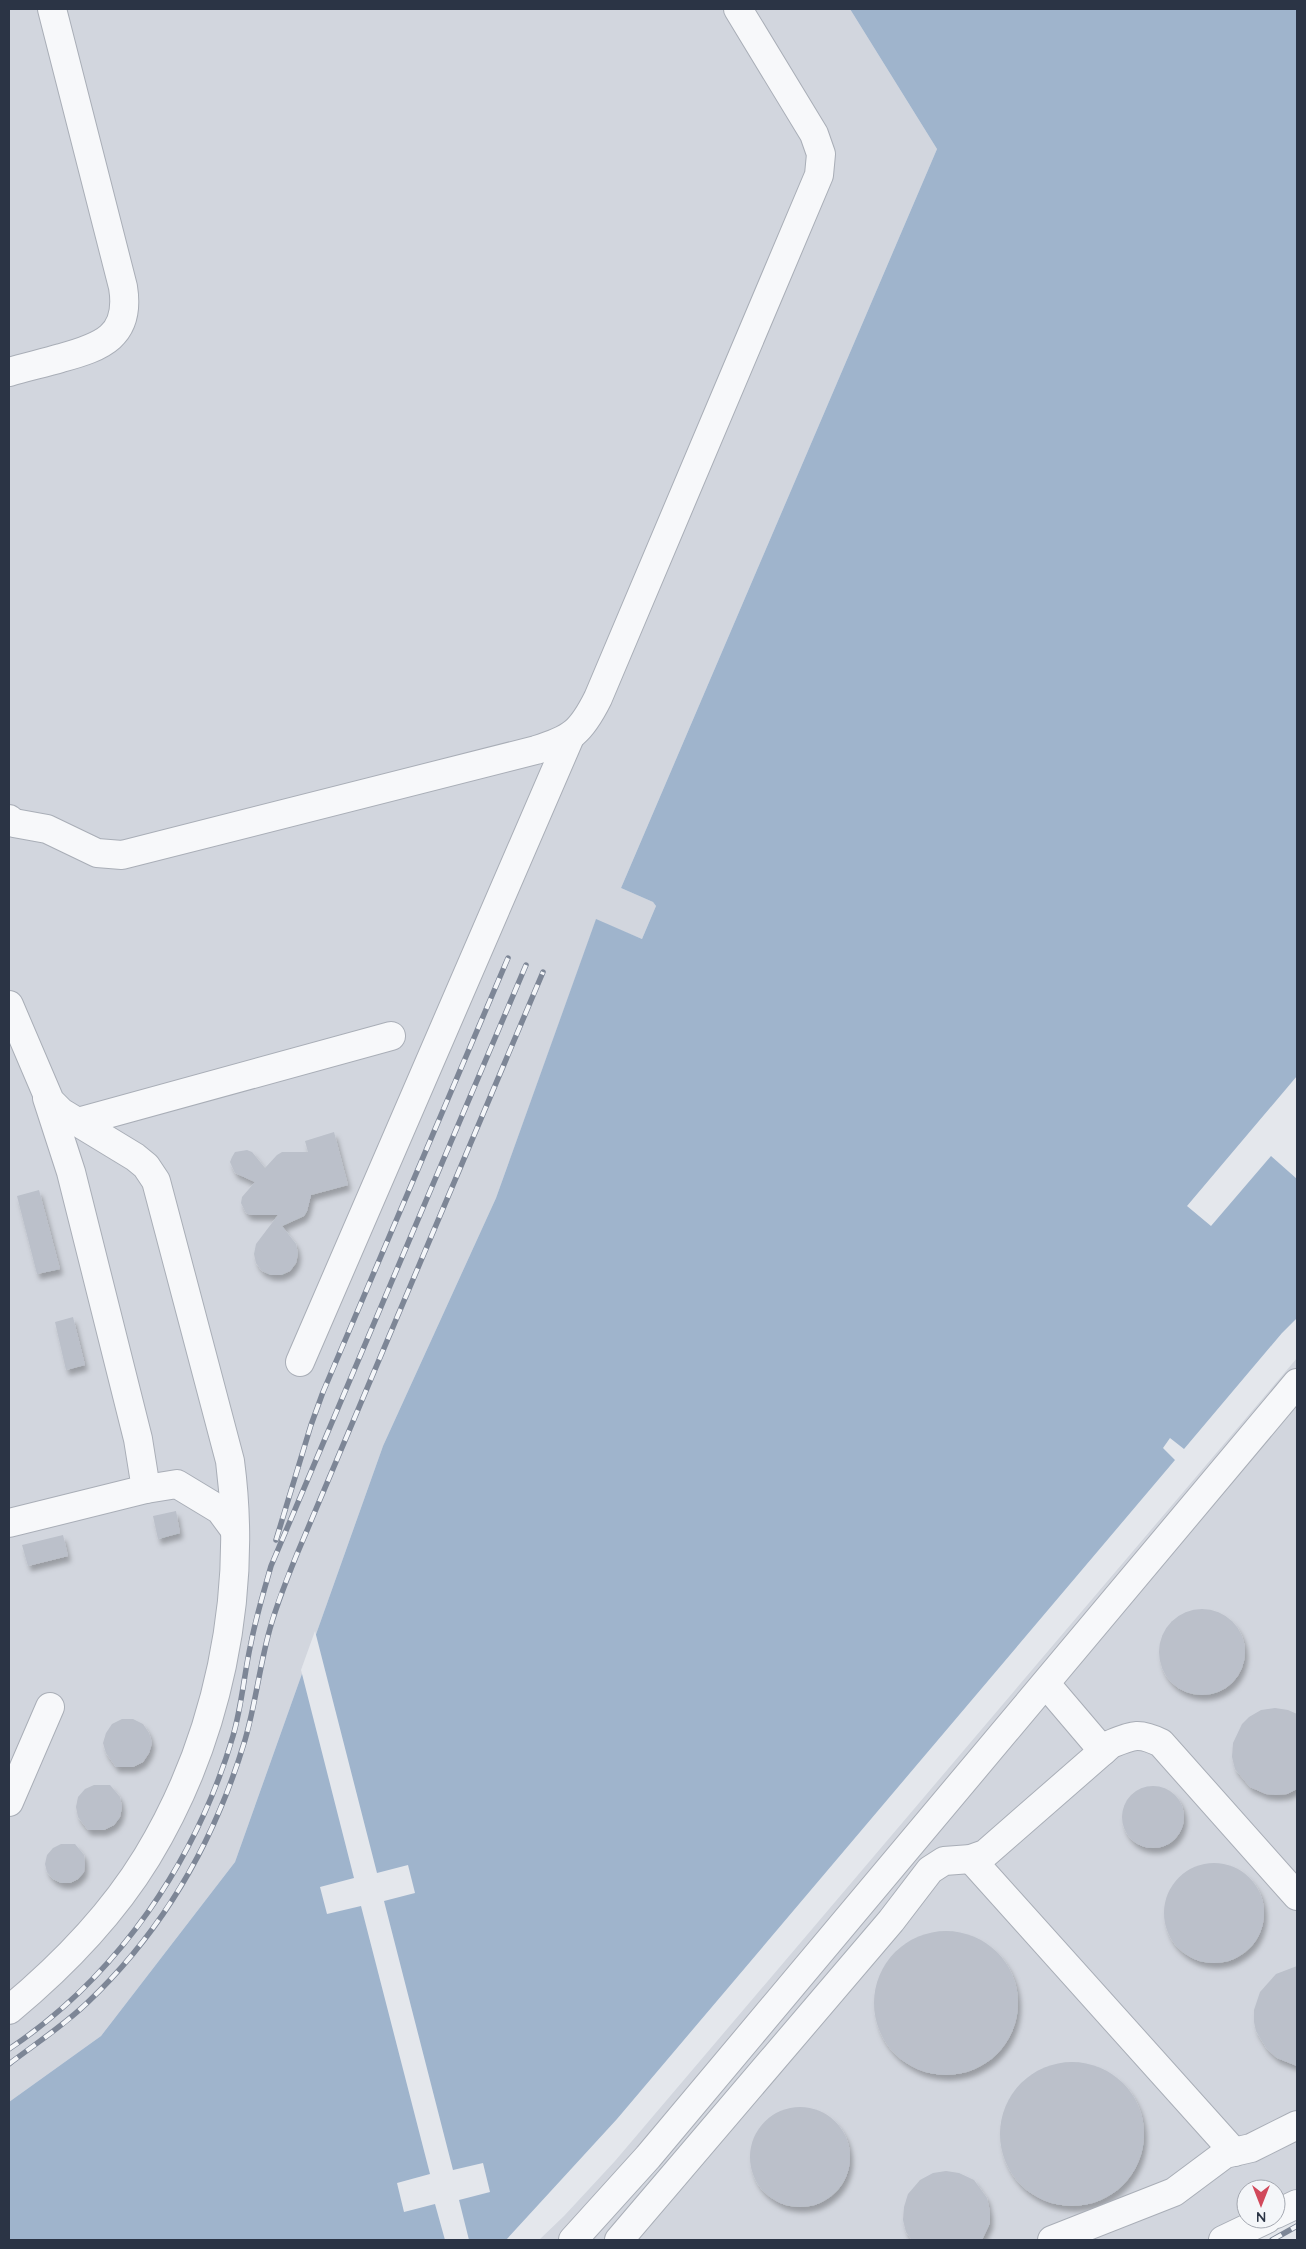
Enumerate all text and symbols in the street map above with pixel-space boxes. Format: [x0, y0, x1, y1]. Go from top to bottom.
north arrow [1236, 2179, 1286, 2229]
text: N [1256, 2208, 1266, 2226]

